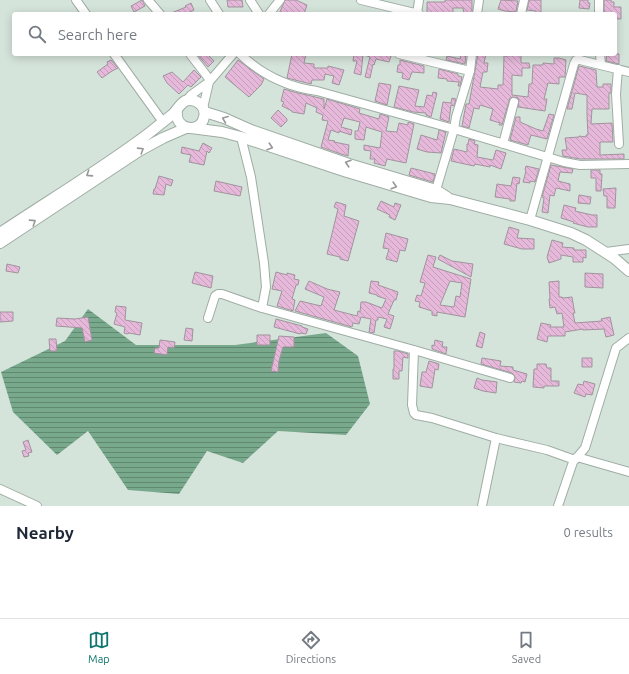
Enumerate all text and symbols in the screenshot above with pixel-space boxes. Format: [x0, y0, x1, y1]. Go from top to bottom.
search box [12, 12, 617, 56]
icon: search [26, 23, 48, 45]
text: Search here [58, 26, 137, 43]
one-way arrow [222, 115, 229, 123]
one-way arrow [266, 142, 273, 151]
one-way arrow [137, 147, 144, 155]
one-way arrow [344, 160, 351, 168]
one-way arrow [87, 169, 94, 176]
one-way arrow [390, 181, 397, 190]
one-way arrow [29, 219, 36, 226]
text: Nearby [16, 523, 74, 542]
text: 0 results [563, 525, 613, 539]
tab: Map [88, 629, 110, 665]
tab: Directions [286, 629, 336, 665]
tab: Saved [512, 629, 541, 665]

